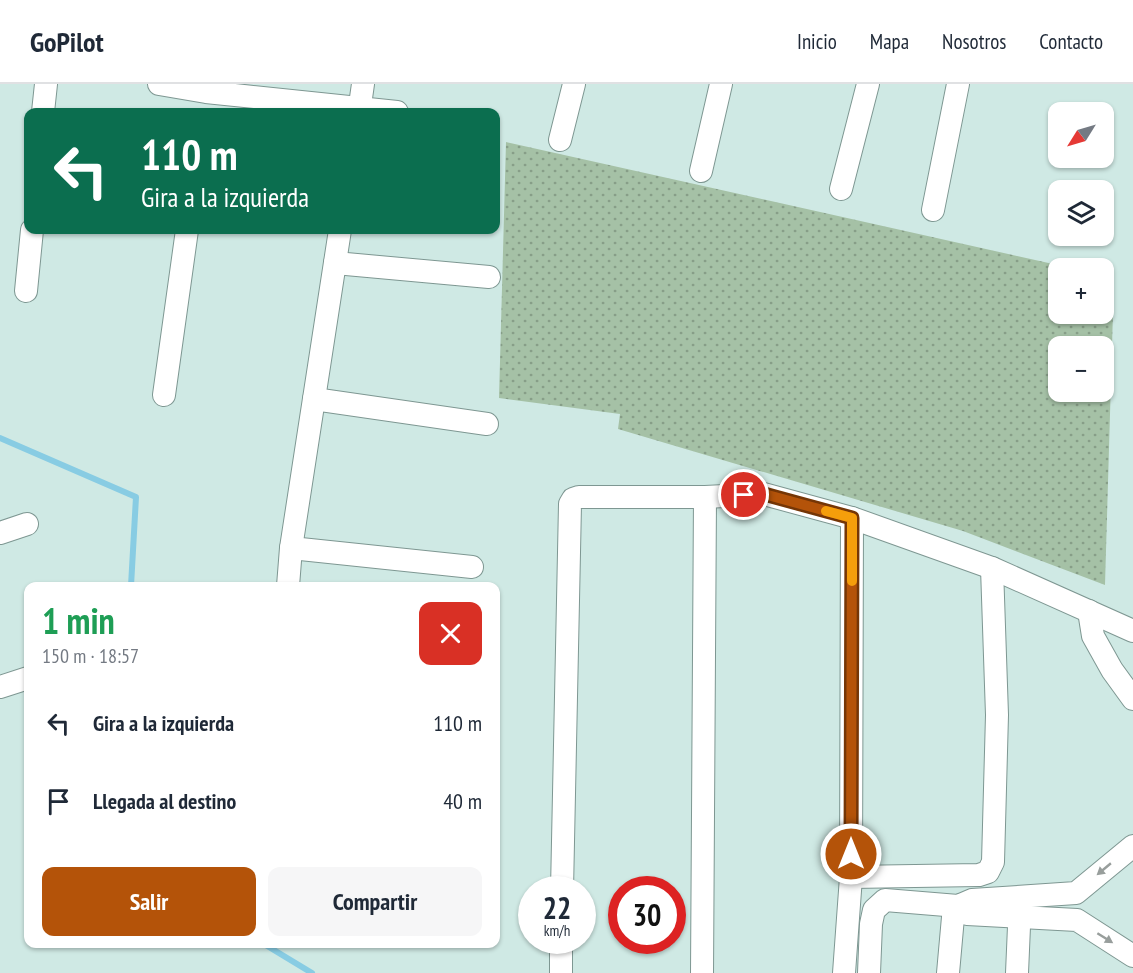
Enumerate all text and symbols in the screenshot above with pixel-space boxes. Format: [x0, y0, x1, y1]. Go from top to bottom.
text: GoPilot [30, 23, 104, 60]
text: Inicio [797, 28, 837, 55]
text: Mapa [870, 28, 909, 55]
text: Nosotros [942, 28, 1006, 55]
text: Contacto [1039, 28, 1103, 55]
north arrow [1048, 102, 1114, 168]
map controls [1048, 102, 1114, 402]
text: 110 m [141, 127, 238, 182]
icon: left [42, 132, 120, 210]
text: Gira a la izquierda [141, 180, 309, 214]
button: layers [1048, 180, 1114, 246]
button: + [1048, 258, 1114, 324]
button: − [1048, 336, 1114, 402]
pin [718, 469, 769, 520]
icon: arrive [727, 478, 760, 511]
text: 1 min [42, 597, 115, 644]
button: close [419, 602, 482, 665]
text: 150 m · 18:57 [42, 643, 139, 669]
icon: left [42, 707, 75, 740]
text: Gira a la izquierda [93, 709, 234, 737]
text: 110 m [433, 709, 482, 737]
icon: arrive [42, 785, 75, 818]
text: Llegada al destino [93, 787, 236, 815]
text: 40 m [443, 787, 482, 815]
position arrow [819, 822, 883, 886]
one-way arrow [1096, 863, 1112, 876]
button: Salir [42, 867, 256, 936]
button: Compartir [268, 867, 482, 936]
speed limit sign: 30 [608, 876, 686, 954]
text: 22 [543, 888, 571, 927]
text: km/h [544, 921, 570, 940]
one-way arrow [1097, 932, 1113, 943]

